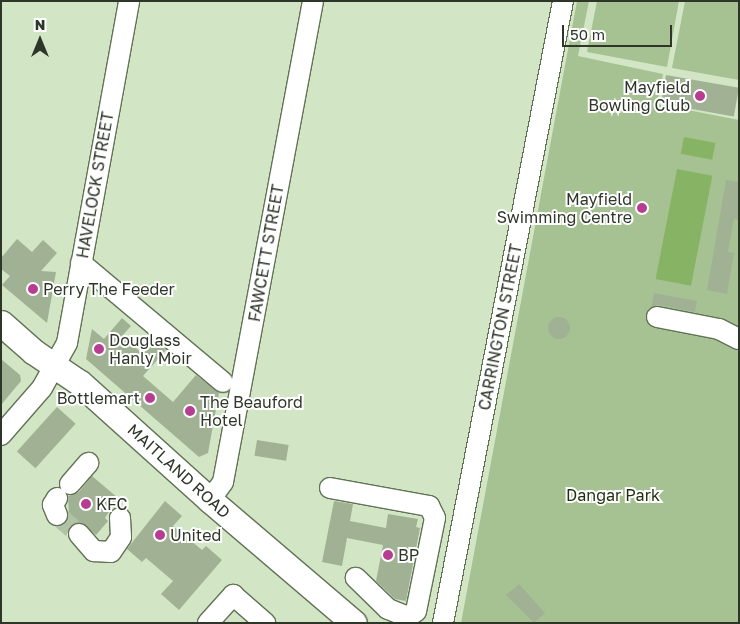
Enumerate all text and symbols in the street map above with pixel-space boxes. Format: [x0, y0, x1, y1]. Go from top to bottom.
north arrow [15, 15, 65, 65]
scale bar [565, 15, 675, 47]
text: N [35, 16, 45, 33]
text: 50 m [570, 25, 605, 43]
place label: Mayfield Bowling Club [588, 77, 690, 115]
marker: Mayfield Bowling Club [694, 90, 706, 102]
street label: HAVELOCK STREET [73, 110, 117, 260]
street label: FAWCETT STREET [244, 183, 288, 323]
place label: Mayfield Swimming Centre [497, 189, 632, 227]
marker: Mayfield Swimming Centre [636, 202, 648, 214]
street label: CARRINGTON STREET [474, 242, 526, 412]
place label: Perry The Feeder [43, 279, 175, 299]
marker: Perry The Feeder [27, 283, 39, 295]
place label: Douglass Hanly Moir [109, 330, 192, 368]
marker: Douglass Hanly Moir [93, 343, 105, 355]
place label: Bottlemart [57, 388, 140, 408]
marker: Bottlemart [144, 392, 156, 404]
place label: The Beauford Hotel [200, 392, 303, 430]
marker: The Beauford Hotel [184, 405, 196, 417]
street label: MAITLAND ROAD [124, 420, 234, 522]
park label: Dangar Park [566, 485, 660, 505]
place label: KFC [96, 494, 127, 514]
marker: KFC [80, 498, 92, 510]
place label: United [170, 525, 221, 545]
marker: United [154, 529, 166, 541]
place label: BP [398, 545, 419, 565]
marker: BP [382, 549, 394, 561]

